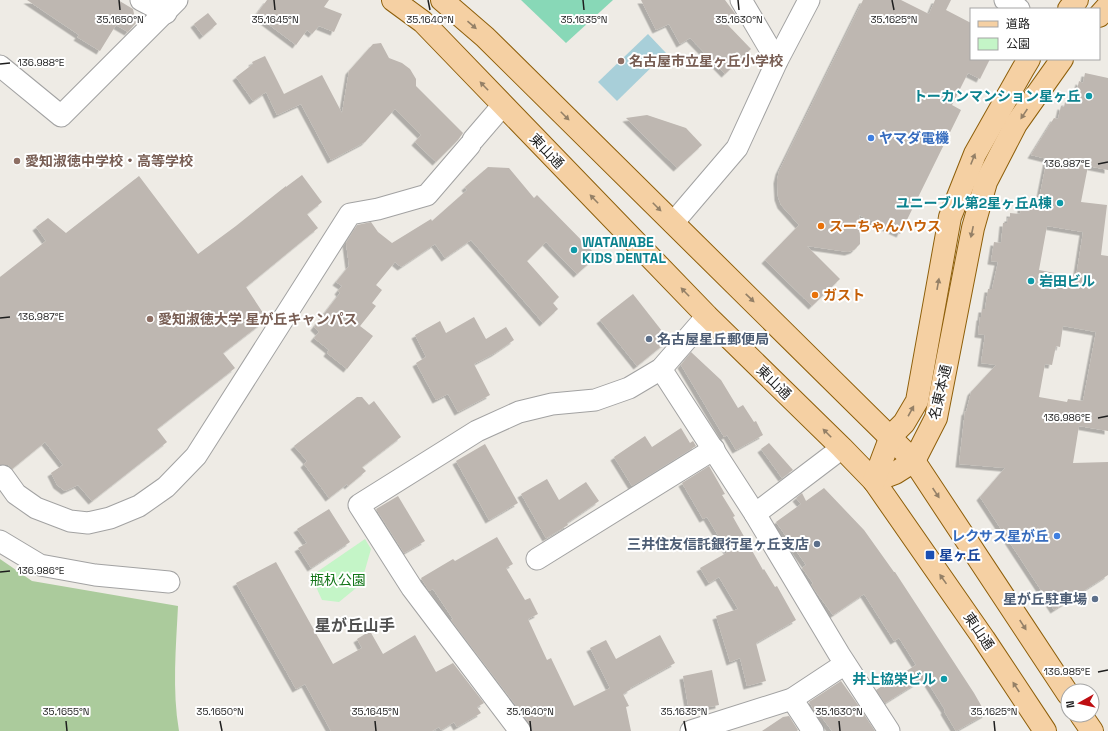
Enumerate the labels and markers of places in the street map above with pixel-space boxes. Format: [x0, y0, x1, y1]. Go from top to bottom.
place label: 名古屋市立星ヶ丘小学校 [629, 52, 783, 70]
marker: 名古屋市立星ヶ丘小学校 [616, 56, 626, 66]
place label: トーカンマンション星ヶ丘 [913, 87, 1081, 105]
marker: トーカンマンション星ヶ丘 [1084, 91, 1094, 101]
place label: ヤマダ電機 [879, 129, 949, 147]
marker: ヤマダ電機 [866, 133, 876, 143]
place label: 愛知淑徳中学校・高等学校 [25, 152, 193, 170]
marker: 愛知淑徳中学校・高等学校 [12, 156, 22, 166]
place label: ユニーブル第2星ヶ丘A棟 [896, 194, 1052, 212]
marker: ユニーブル第2星ヶ丘A棟 [1055, 198, 1065, 208]
place label: スーちゃんハウス [829, 217, 941, 235]
marker: スーちゃんハウス [816, 221, 826, 231]
place label: WATANABE KIDS DENTAL [582, 233, 666, 267]
marker: WATANABE KIDS DENTAL [569, 245, 579, 255]
place label: 岩田ビル [1039, 272, 1095, 290]
marker: 岩田ビル [1026, 276, 1036, 286]
place label: ガスト [823, 286, 865, 304]
marker: ガスト [810, 290, 820, 300]
place label: 愛知淑徳大学 星が丘キャンパス [158, 310, 358, 328]
marker: 愛知淑徳大学 星が丘キャンパス [145, 314, 155, 324]
place label: 名古屋星丘郵便局 [657, 330, 769, 348]
marker: 名古屋星丘郵便局 [644, 334, 654, 344]
place label: レクサス星が丘 [951, 527, 1049, 545]
marker: レクサス星が丘 [1052, 531, 1062, 541]
place label: 三井住友信託銀行星ヶ丘支店 [627, 535, 809, 553]
marker: 三井住友信託銀行星ヶ丘支店 [812, 539, 822, 549]
place label: 星ヶ丘 [939, 546, 981, 564]
marker: 星ヶ丘 [924, 549, 936, 561]
place label: 星が丘駐車場 [1003, 590, 1087, 608]
marker: 星が丘駐車場 [1090, 594, 1100, 604]
place label: 井上協栄ビル [852, 670, 936, 688]
marker: 井上協栄ビル [939, 674, 949, 684]

